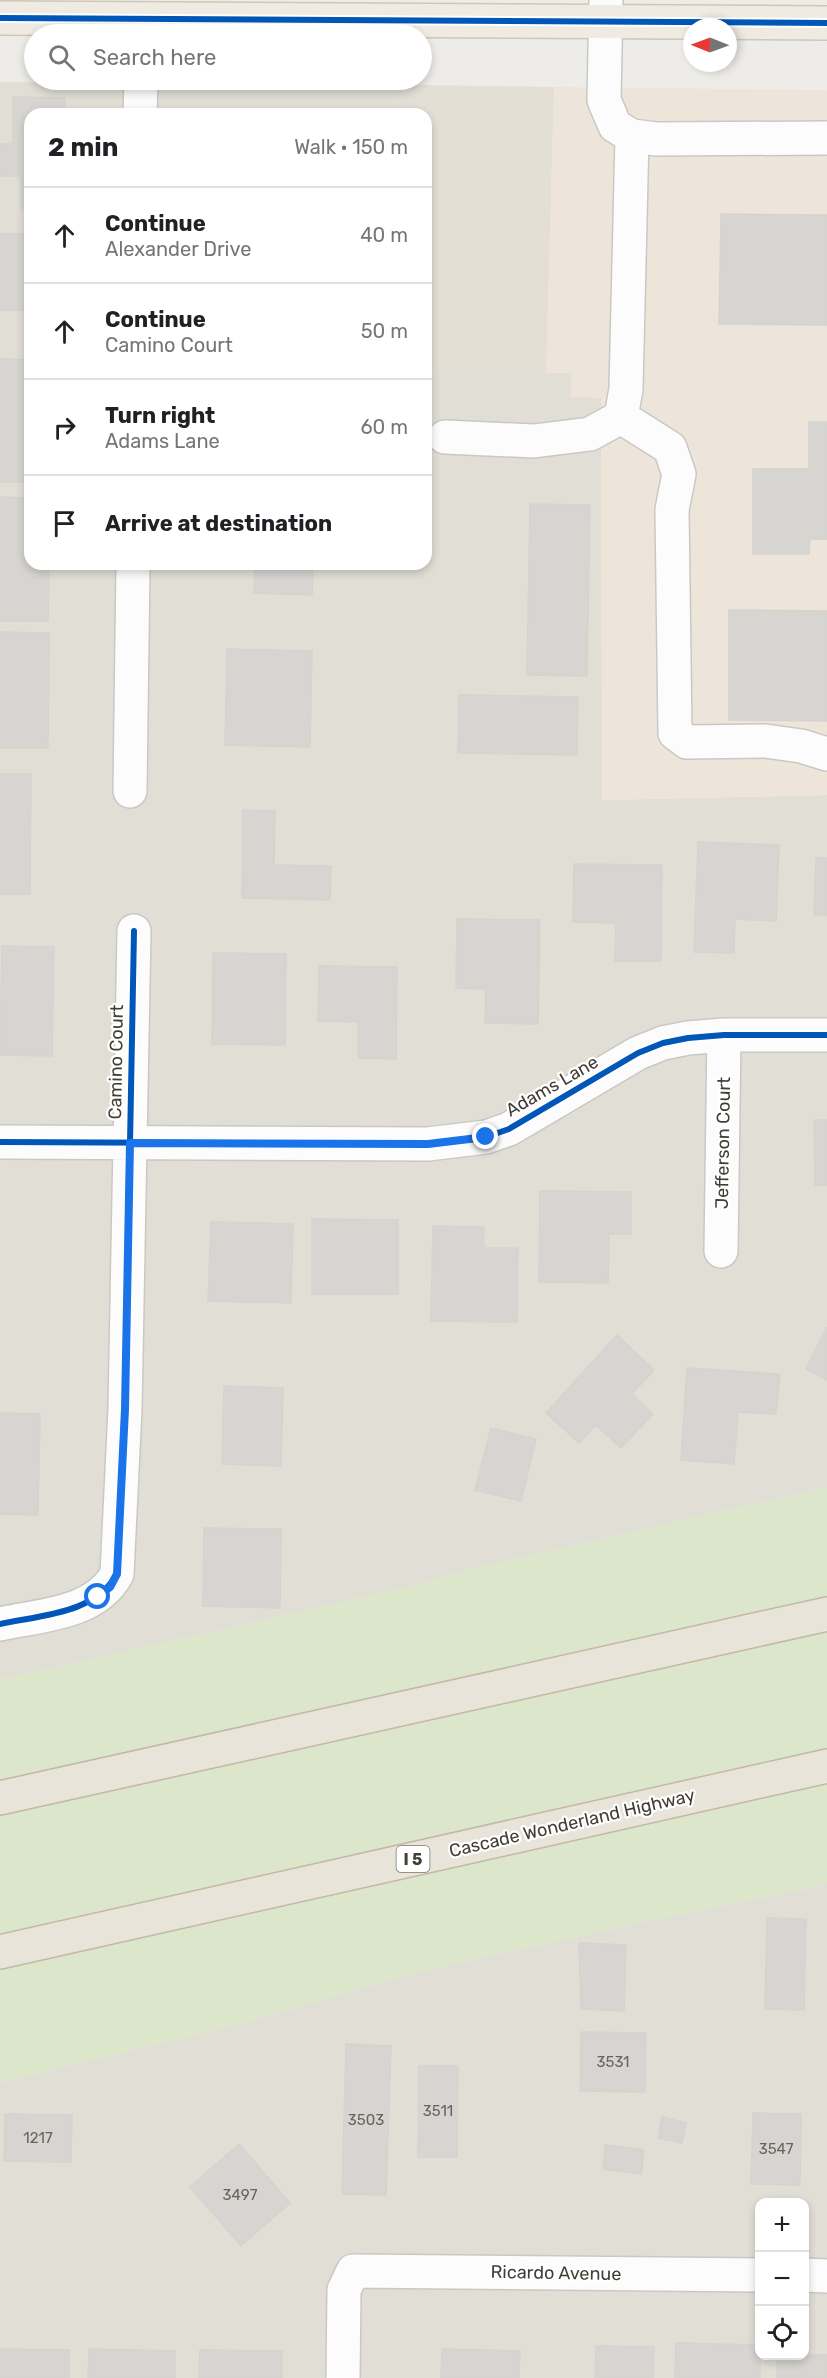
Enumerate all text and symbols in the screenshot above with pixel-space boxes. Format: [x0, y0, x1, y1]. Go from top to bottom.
north arrow [683, 18, 737, 72]
search box [24, 24, 432, 90]
icon: search [45, 41, 78, 74]
text: Search here [93, 44, 216, 71]
text: 2 min [48, 132, 118, 163]
text: Walk · 150 m [294, 135, 408, 159]
text: Continue [105, 210, 206, 237]
icon: ahead [48, 219, 81, 252]
text: 40 m [360, 223, 408, 247]
text: Alexander Drive [105, 237, 251, 261]
text: Continue [105, 306, 206, 333]
icon: ahead [48, 315, 81, 348]
text: 50 m [361, 319, 408, 343]
text: Camino Court [105, 333, 233, 357]
text: Turn right [105, 402, 215, 429]
icon: right [48, 411, 81, 444]
text: 60 m [361, 415, 408, 439]
text: Adams Lane [105, 429, 220, 453]
icon: arrive [48, 507, 81, 540]
text: Arrive at destination [105, 510, 332, 537]
street label: Camino Court [104, 1004, 128, 1120]
street label: Adams Lane [502, 1051, 602, 1121]
street label: Jefferson Court [711, 1077, 735, 1209]
route end [472, 1123, 498, 1149]
route start [84, 1583, 110, 1609]
street label: Cascade Wonderland Highway [447, 1784, 697, 1862]
road number: I 5 [396, 1846, 430, 1872]
house number: 3531 [596, 2053, 630, 2071]
house number: 3511 [423, 2102, 453, 2120]
house number: 3503 [348, 2111, 384, 2129]
house number: 1217 [23, 2129, 53, 2147]
house number: 3547 [759, 2140, 794, 2158]
house number: 3497 [223, 2186, 258, 2204]
map controls [755, 2198, 809, 2360]
button: + [755, 2198, 809, 2252]
button: − [755, 2252, 809, 2306]
street label: Ricardo Avenue [490, 2261, 622, 2285]
button: locate [755, 2306, 809, 2360]

